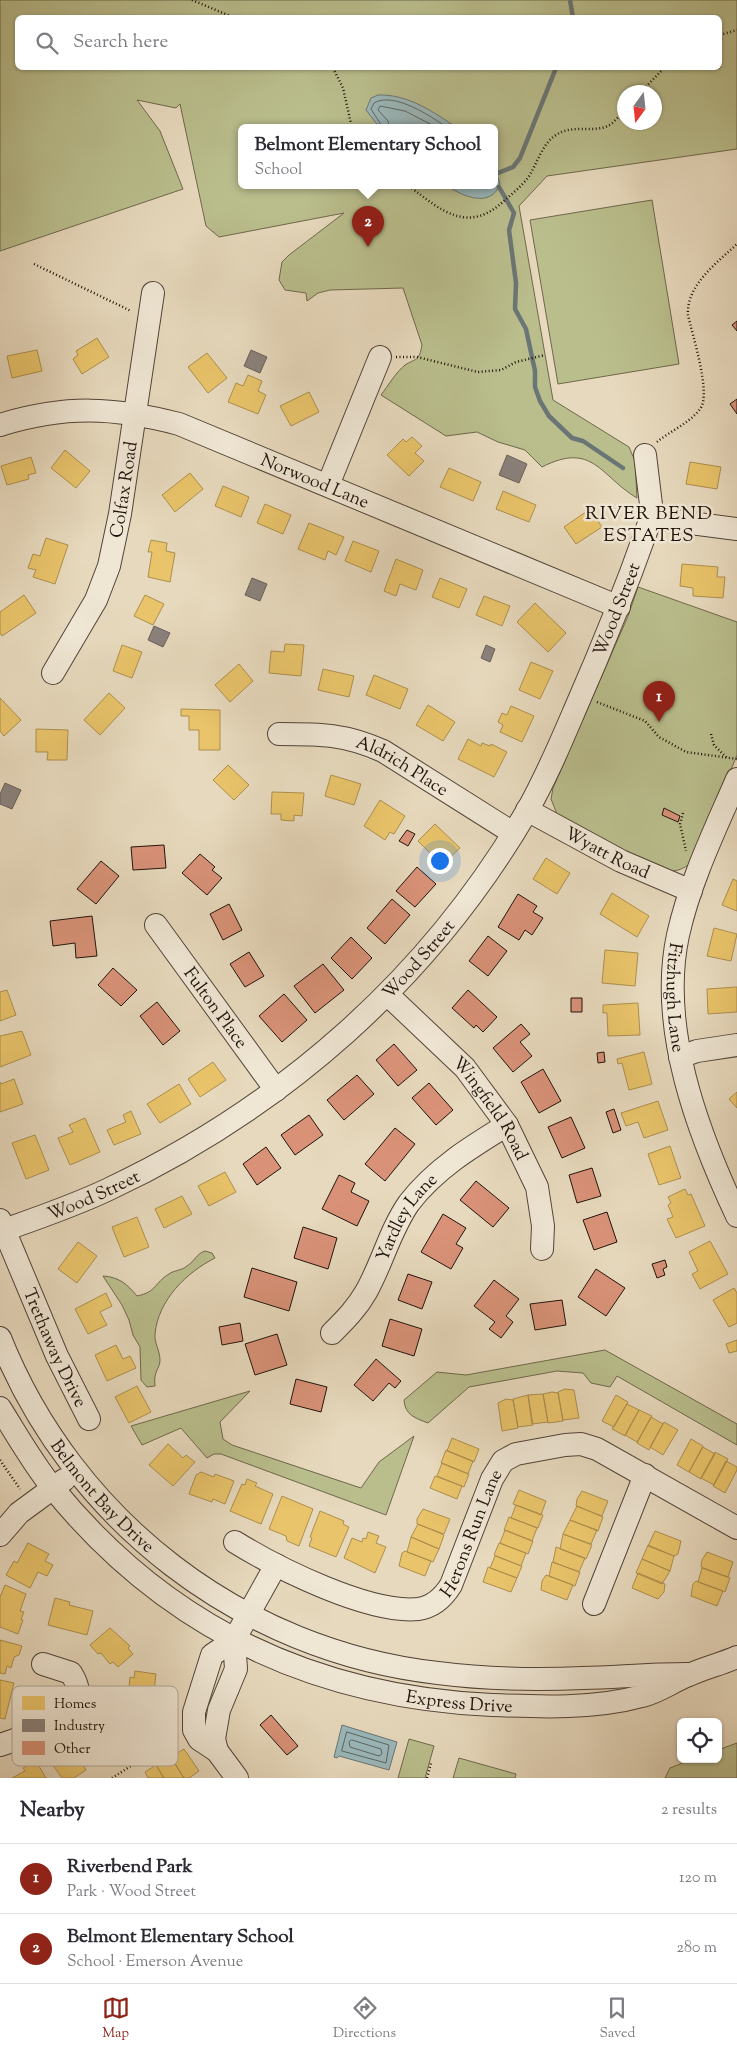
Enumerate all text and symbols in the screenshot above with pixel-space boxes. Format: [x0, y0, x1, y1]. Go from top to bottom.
search box [15, 15, 722, 70]
icon: search [33, 29, 61, 57]
text: Search here [73, 29, 168, 56]
north arrow [617, 85, 662, 130]
popup [238, 124, 498, 189]
text: Belmont Elementary School [255, 132, 481, 159]
text: School [255, 159, 302, 182]
pin: 2 [352, 206, 384, 247]
street label: Colfax Road [104, 440, 146, 541]
street label: Norwood Lane [256, 448, 373, 517]
district label: RIVER BEND ESTATES [585, 501, 713, 550]
street label: Wood Street [588, 560, 648, 661]
pin: 1 [643, 681, 675, 722]
street label: Aldrich Place [352, 731, 453, 804]
street label: Wyatt Road [559, 822, 653, 887]
your location [427, 848, 453, 874]
street label: Wood Street [377, 915, 462, 1006]
street label: Fitzhugh Lane [658, 941, 690, 1055]
street label: Fulton Place [176, 963, 253, 1055]
street label: Wingfield Road [446, 1051, 533, 1165]
street label: Wood Street [44, 1165, 145, 1228]
street label: Yardley Lane [371, 1168, 444, 1266]
street label: Trethaway Drive [15, 1285, 92, 1413]
street label: Belmont Bay Drive [43, 1435, 159, 1560]
street label: Herons Run Lane [435, 1465, 510, 1604]
street label: Express Drive [404, 1685, 513, 1721]
legend [12, 1686, 178, 1766]
text: Homes [54, 1695, 96, 1715]
text: Industry [54, 1717, 105, 1737]
map controls [677, 1718, 722, 1763]
button: locate [677, 1718, 722, 1763]
text: Other [54, 1740, 91, 1760]
text: Nearby [20, 1796, 85, 1826]
text: 2 results [661, 1799, 717, 1822]
text: Riverbend Park [67, 1854, 193, 1881]
text: 1 [33, 1867, 39, 1890]
text: 120 m [679, 1867, 717, 1890]
text: Park · Wood Street [67, 1881, 196, 1904]
text: Belmont Elementary School [67, 1924, 294, 1951]
text: 2 [32, 1937, 40, 1960]
text: 280 m [676, 1937, 717, 1960]
text: School · Emerson Avenue [67, 1951, 243, 1974]
tab: Map [102, 1994, 130, 2044]
tab: Directions [333, 1994, 396, 2044]
tab: Saved [599, 1994, 635, 2044]

